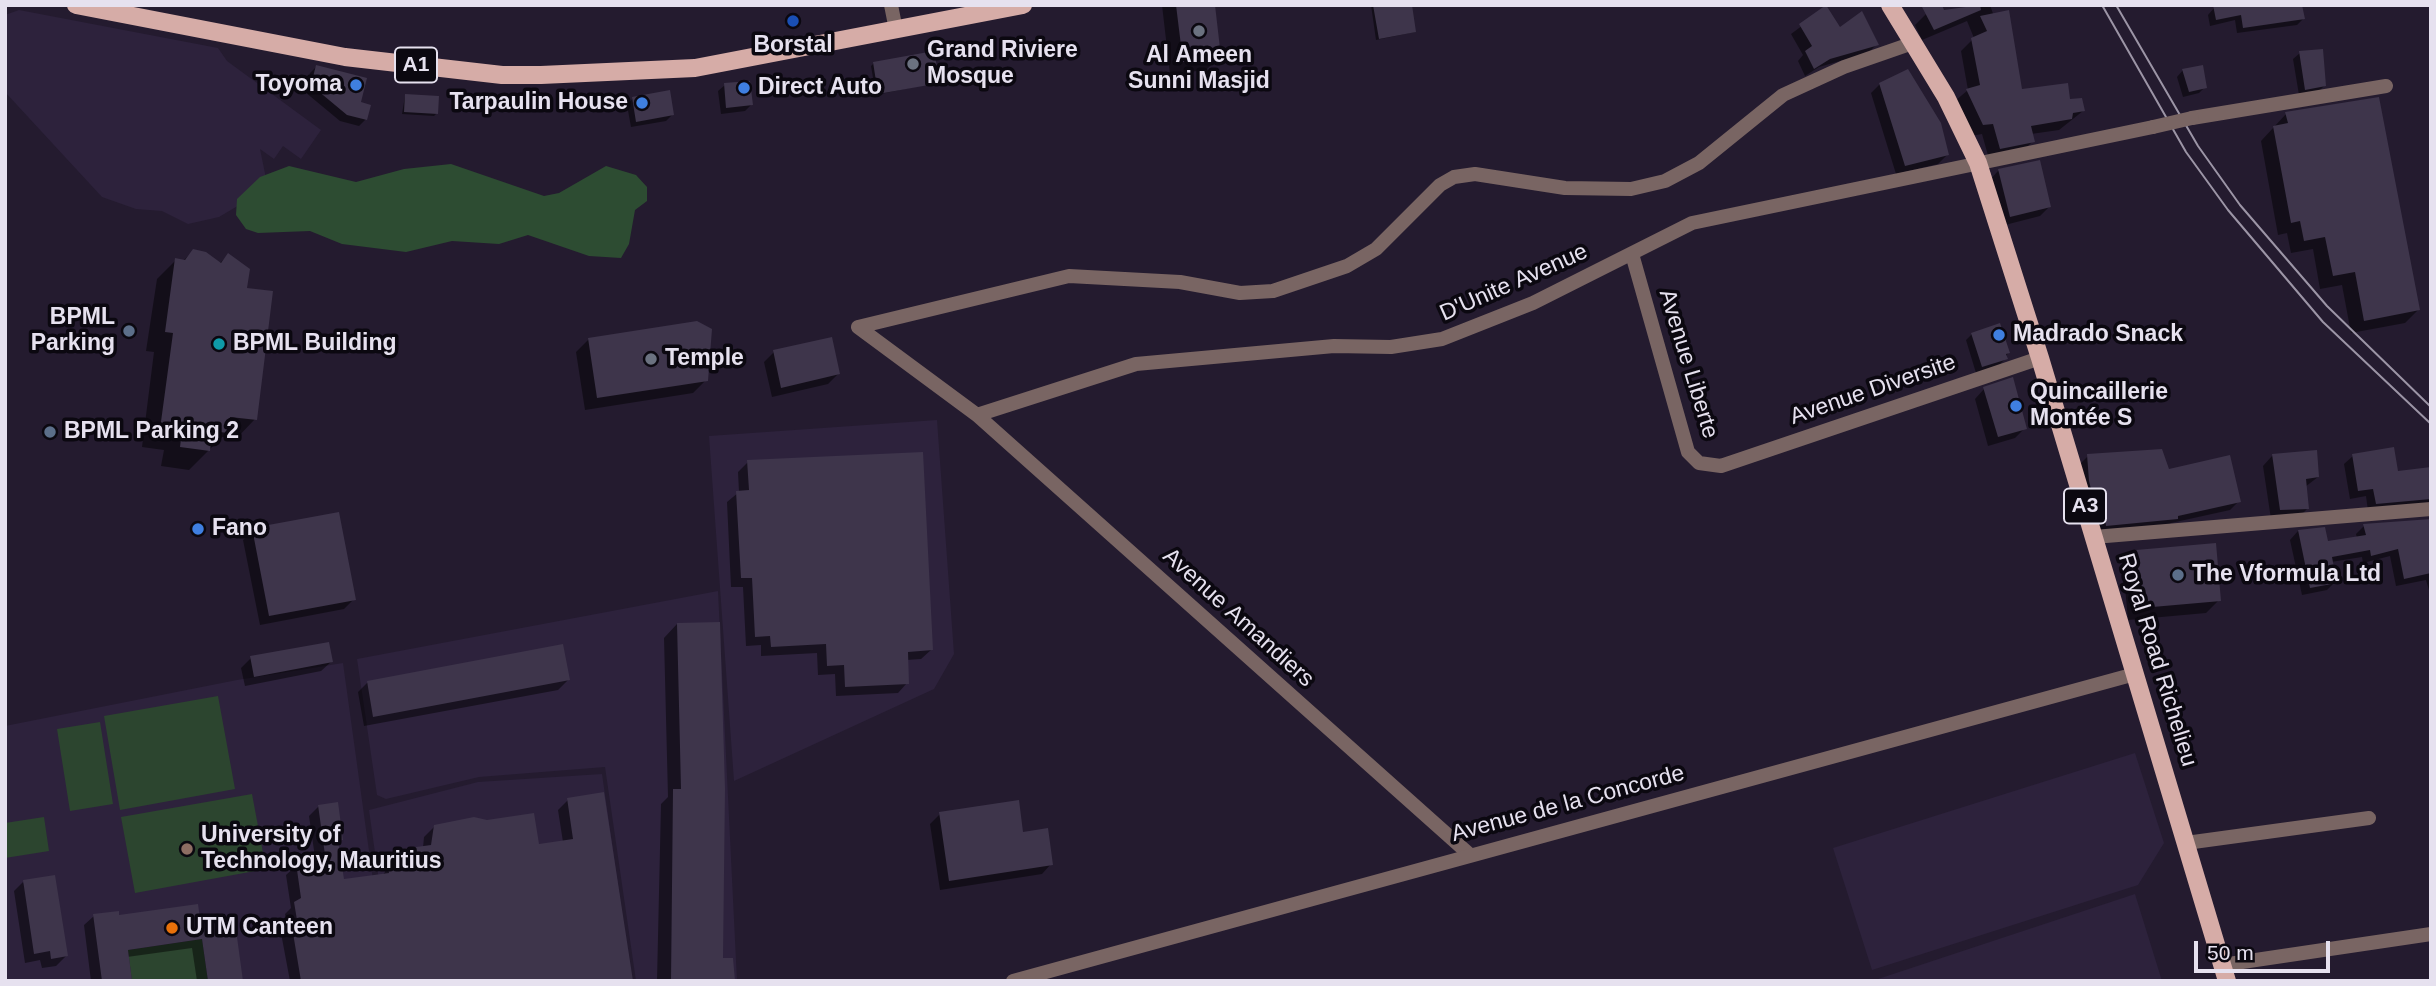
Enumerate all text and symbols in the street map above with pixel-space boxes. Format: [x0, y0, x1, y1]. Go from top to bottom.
marker: Borstal [785, 13, 801, 29]
marker: Al Ameen Sunni Masjid [1191, 23, 1207, 39]
place label: Borstal [753, 32, 833, 60]
place label: Grand Riviere Mosque [927, 37, 1078, 91]
place label: Al Ameen Sunni Masjid [1128, 42, 1270, 96]
road number: A1 [395, 48, 437, 82]
marker: Grand Riviere Mosque [905, 56, 921, 72]
place label: Toyoma [256, 71, 342, 99]
place label: Direct Auto [758, 74, 882, 102]
marker: Toyoma [348, 77, 364, 93]
marker: Direct Auto [736, 80, 752, 96]
place label: Tarpaulin House [450, 89, 628, 117]
marker: Tarpaulin House [634, 95, 650, 111]
street label: D'Unite Avenue [1436, 238, 1592, 328]
street label: Avenue Liberte [1652, 286, 1724, 442]
place label: BPML Parking [31, 304, 115, 358]
place label: Madrado Snack [2013, 321, 2183, 349]
marker: BPML Parking [121, 323, 137, 339]
marker: Madrado Snack [1991, 327, 2007, 343]
place label: BPML Building [233, 330, 397, 358]
marker: BPML Building [211, 336, 227, 352]
place label: Temple [665, 345, 744, 373]
street label: Avenue Diversite [1787, 349, 1959, 431]
marker: Temple [643, 351, 659, 367]
place label: Quincaillerie Montée S [2030, 379, 2168, 433]
marker: Quincaillerie Montée S [2008, 398, 2024, 414]
place label: BPML Parking 2 [64, 418, 239, 446]
marker: BPML Parking 2 [42, 424, 58, 440]
road number: A3 [2064, 489, 2106, 524]
place label: Fano [212, 515, 267, 543]
marker: Fano [190, 521, 206, 537]
street label: Avenue Amandiers [1157, 543, 1319, 693]
street label: Royal Road Richelieu [2111, 550, 2203, 770]
place label: The Vformula Ltd [2192, 561, 2381, 589]
marker: The Vformula Ltd [2170, 567, 2186, 583]
street label: Avenue de la Concorde [1449, 760, 1687, 848]
place label: University of Technology, Mauritius [201, 822, 442, 876]
marker: University of Technology, Mauritius [179, 841, 195, 857]
place label: UTM Canteen [186, 914, 333, 942]
marker: UTM Canteen [164, 920, 180, 936]
scale bar [2198, 926, 2334, 970]
text: 50 m [2207, 941, 2254, 964]

